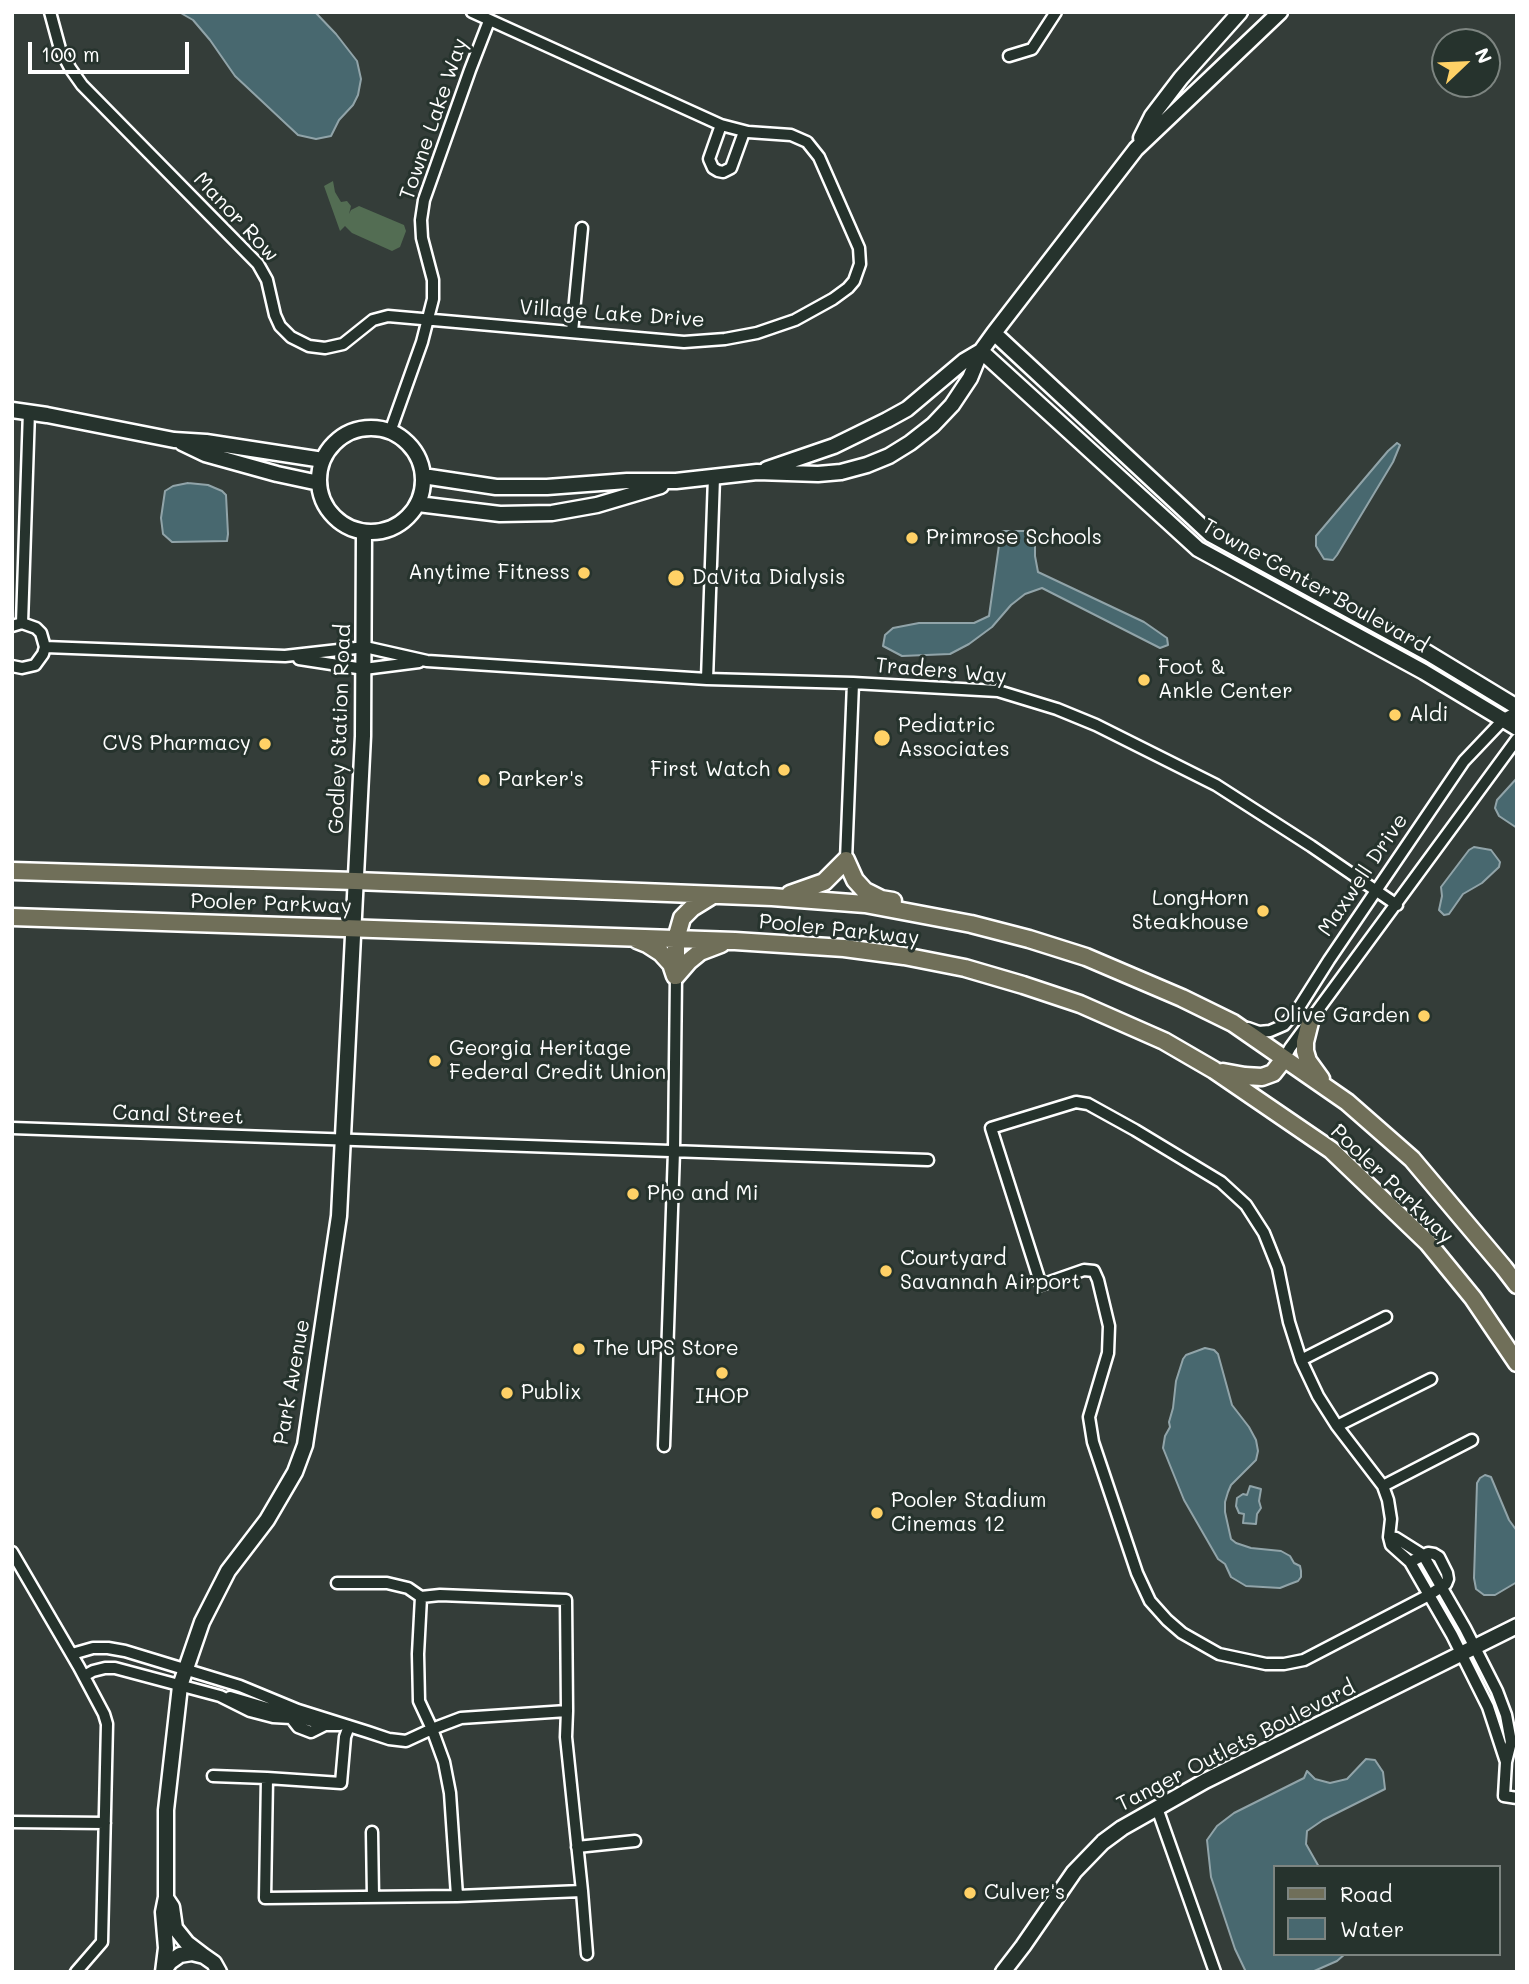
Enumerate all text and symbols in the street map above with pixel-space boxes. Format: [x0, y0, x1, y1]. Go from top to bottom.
scale bar [32, 28, 192, 72]
north arrow [1431, 28, 1501, 98]
street label: Towne Lake Way [395, 35, 473, 203]
text: 100 m [41, 40, 100, 67]
text: N [1470, 44, 1498, 67]
street label: Manor Row [188, 167, 284, 267]
street label: Village Lake Drive [518, 295, 706, 333]
street label: Towne Center Boulevard [1198, 513, 1432, 659]
place label: Primrose Schools [926, 525, 1102, 551]
marker: Primrose Schools [904, 530, 920, 546]
place label: Anytime Fitness [408, 560, 570, 586]
marker: Anytime Fitness [576, 565, 592, 581]
place label: DaVita Dialysis [692, 565, 845, 591]
marker: DaVita Dialysis [666, 568, 686, 588]
street label: Godley Station Road [324, 624, 356, 834]
street label: Traders Way [874, 653, 1008, 689]
place label: Foot & Ankle Center [1158, 655, 1293, 705]
marker: Foot & Ankle Center [1136, 672, 1152, 688]
place label: Aldi [1409, 702, 1449, 728]
marker: Aldi [1387, 707, 1403, 723]
place label: Pediatric Associates [898, 713, 1010, 763]
marker: Pediatric Associates [872, 728, 892, 748]
place label: CVS Pharmacy [103, 731, 251, 757]
marker: CVS Pharmacy [257, 736, 273, 752]
place label: First Watch [650, 757, 770, 783]
marker: First Watch [776, 762, 792, 778]
place label: Parker's [498, 767, 584, 793]
marker: Parker's [476, 772, 492, 788]
street label: Maxwell Drive [1313, 809, 1413, 941]
place label: LongHorn Steakhouse [1132, 886, 1249, 936]
street label: Pooler Parkway [190, 889, 352, 919]
marker: LongHorn Steakhouse [1255, 903, 1271, 919]
street label: Pooler Parkway [758, 909, 920, 951]
place label: Olive Garden [1274, 1003, 1410, 1029]
marker: Olive Garden [1416, 1008, 1432, 1024]
place label: Georgia Heritage Federal Credit Union [449, 1036, 666, 1086]
marker: Georgia Heritage Federal Credit Union [427, 1053, 443, 1069]
street label: Canal Street [112, 1100, 244, 1130]
street label: Pooler Parkway [1325, 1119, 1459, 1249]
place label: Pho and Mi [647, 1181, 759, 1207]
marker: Pho and Mi [625, 1186, 641, 1202]
place label: Courtyard Savannah Airport [900, 1246, 1081, 1296]
marker: Courtyard Savannah Airport [878, 1263, 894, 1279]
street label: Park Avenue [269, 1317, 315, 1447]
place label: The UPS Store [593, 1336, 739, 1362]
marker: The UPS Store [571, 1341, 587, 1357]
marker: IHOP [714, 1365, 730, 1381]
place label: Publix [521, 1380, 581, 1406]
place label: IHOP [695, 1384, 749, 1410]
marker: Publix [499, 1385, 515, 1401]
place label: Pooler Stadium Cinemas 12 [891, 1488, 1046, 1538]
marker: Pooler Stadium Cinemas 12 [869, 1505, 885, 1521]
street label: Tanger Outlets Boulevard [1113, 1675, 1359, 1817]
legend [1274, 1865, 1501, 1956]
place label: Culver's [984, 1880, 1065, 1906]
text: Road [1340, 1880, 1392, 1907]
marker: Culver's [962, 1885, 978, 1901]
text: Water [1340, 1915, 1404, 1942]

